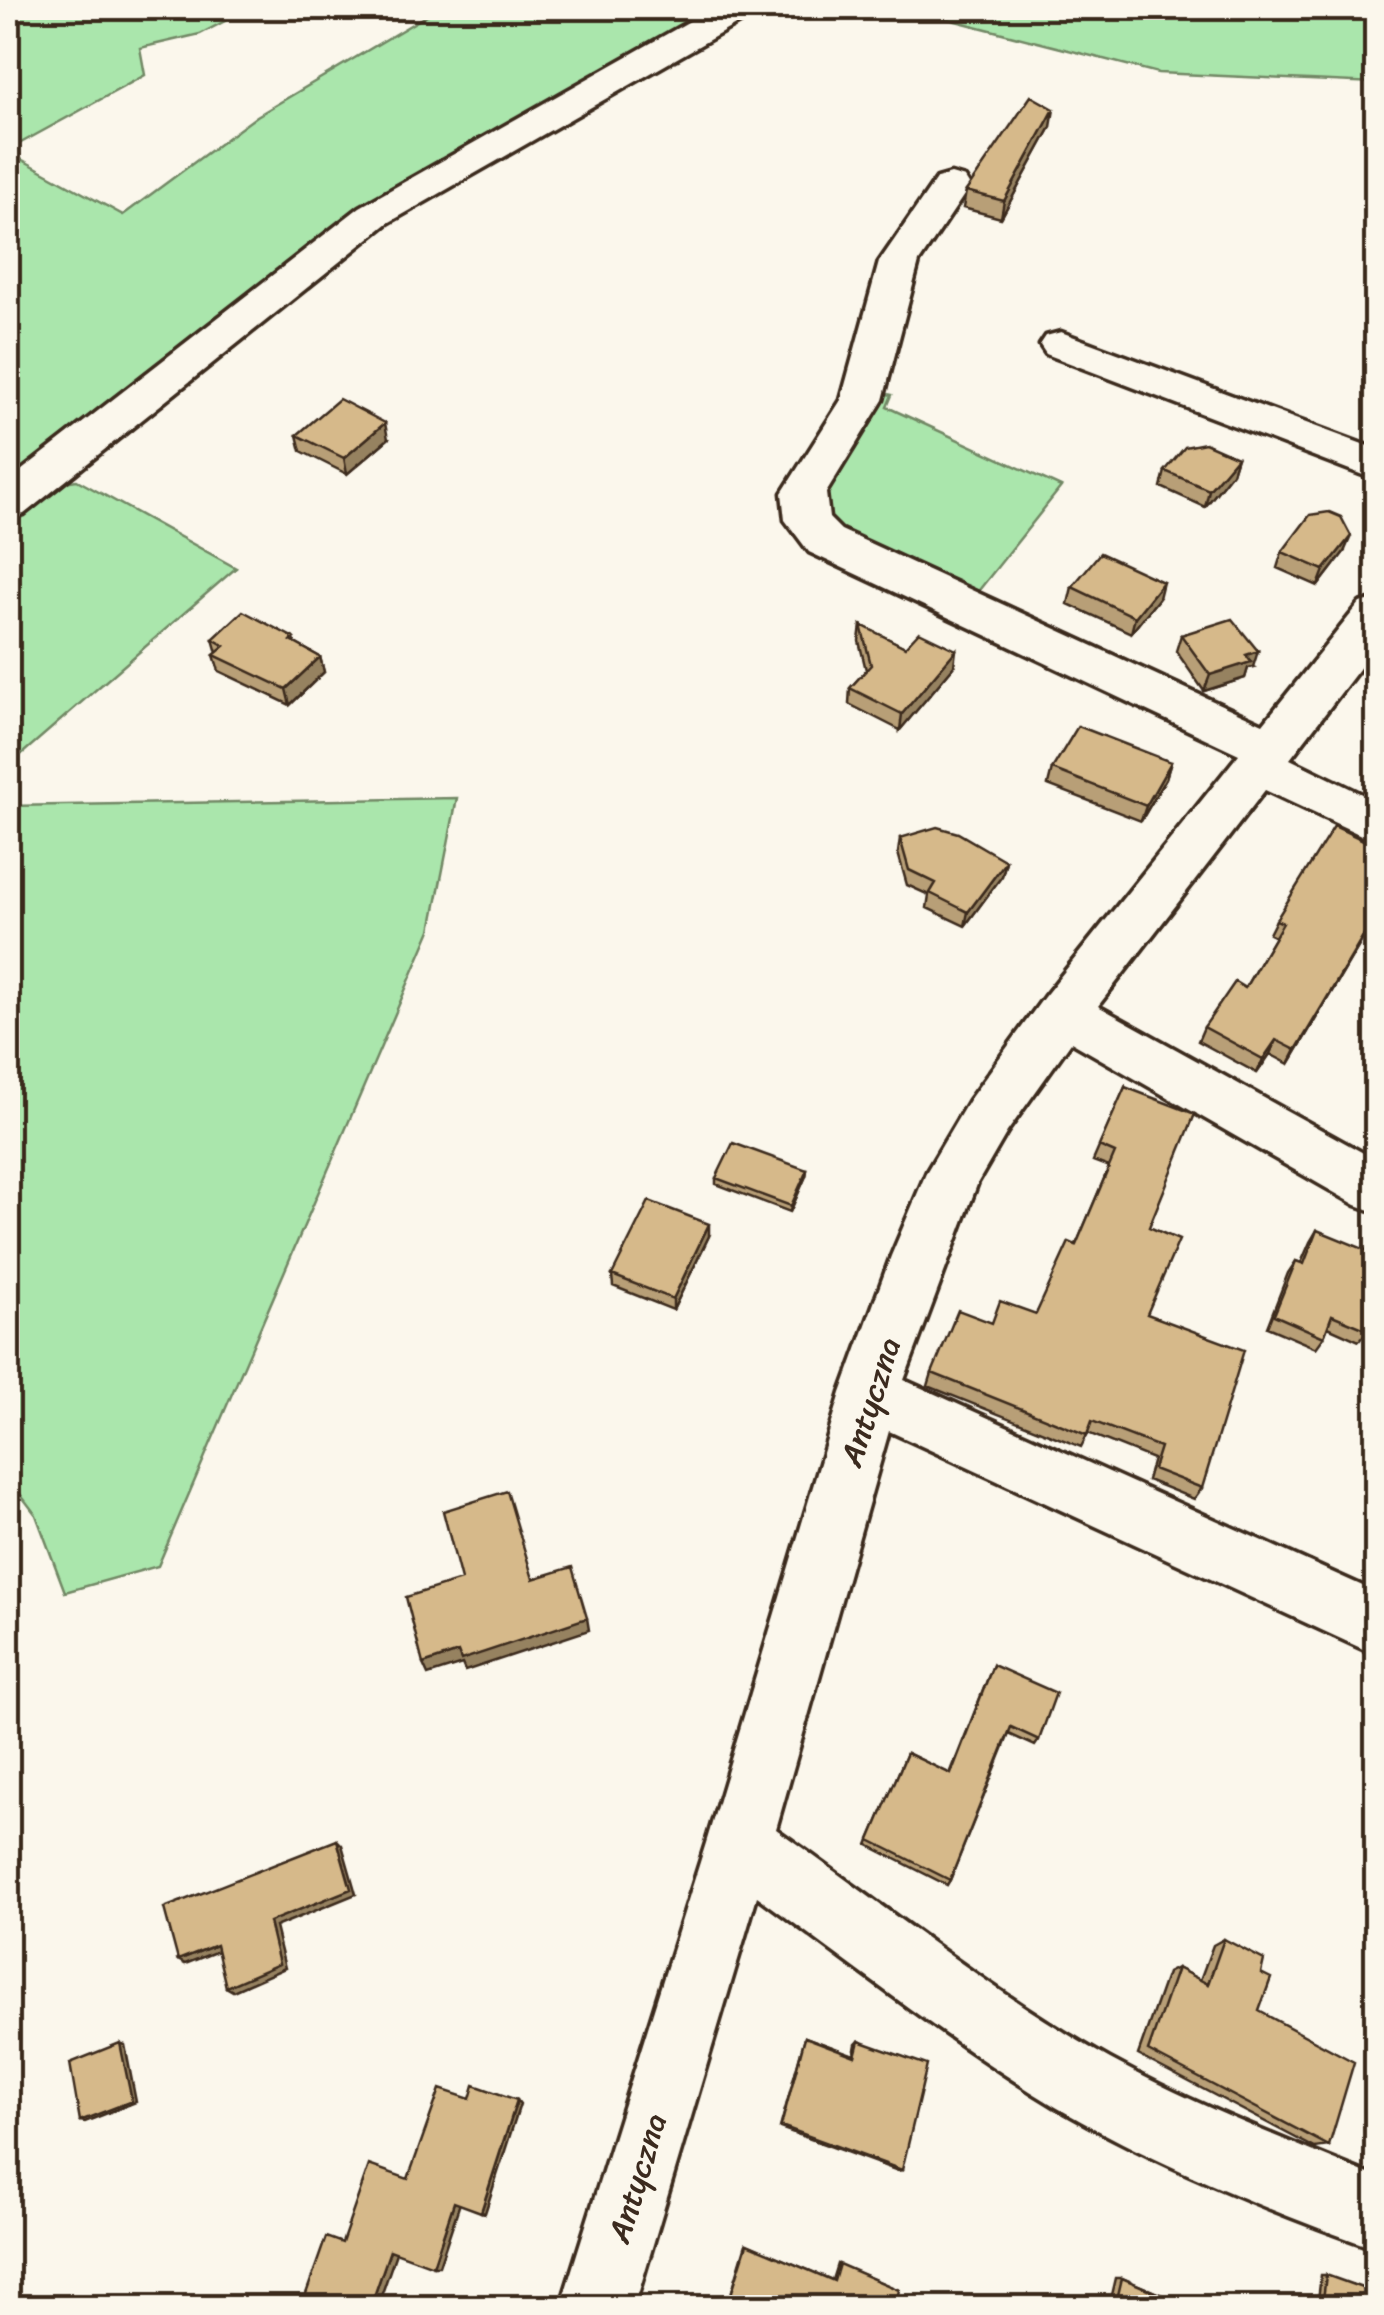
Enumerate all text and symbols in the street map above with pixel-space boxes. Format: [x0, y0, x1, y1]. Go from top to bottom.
street label: Antyczna [822, 1330, 918, 1475]
street label: Antyczna [590, 2106, 684, 2251]

